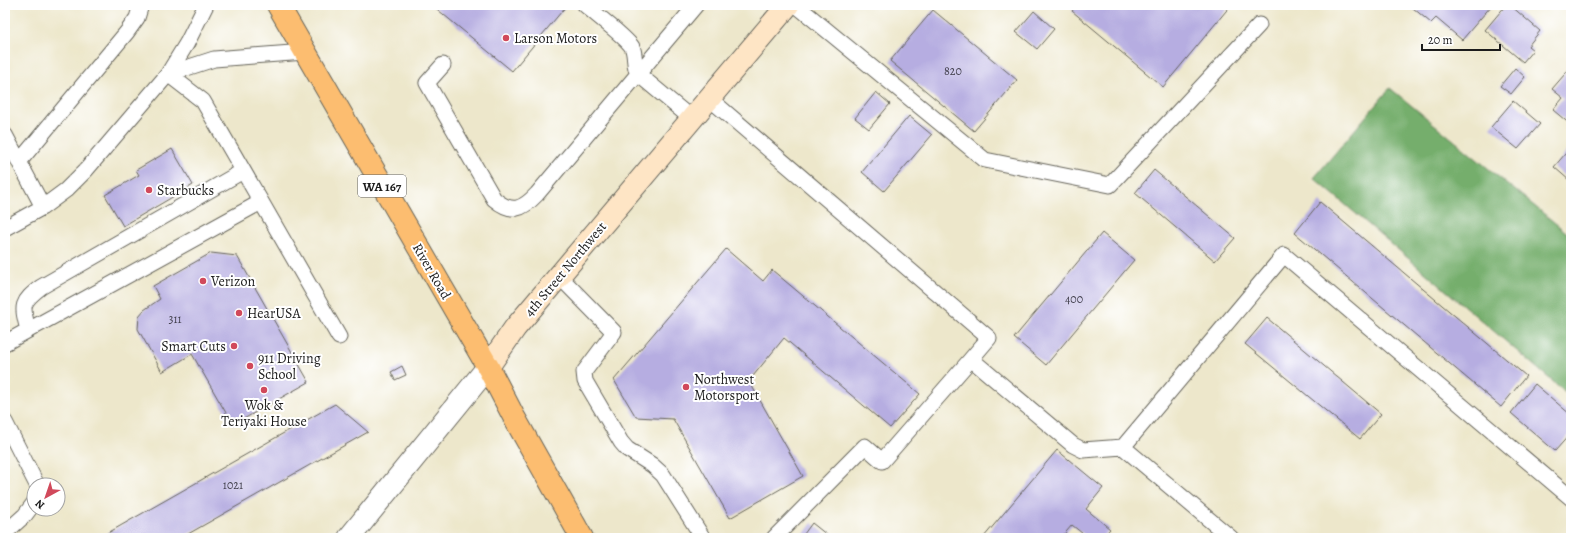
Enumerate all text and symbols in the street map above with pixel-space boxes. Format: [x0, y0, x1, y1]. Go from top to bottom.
scale bar [1422, 26, 1500, 52]
place label: Larson Motors [514, 29, 597, 48]
text: 20 m [1428, 32, 1452, 48]
marker: Larson Motors [501, 33, 511, 43]
house number: 820 [944, 63, 962, 79]
road number: WA 167 [358, 175, 406, 197]
place label: Starbucks [157, 181, 214, 200]
marker: Starbucks [144, 185, 154, 195]
street label: 4th Street Northwest [520, 218, 611, 321]
street label: River Road [408, 240, 456, 303]
place label: Verizon [210, 272, 255, 291]
marker: Verizon [198, 276, 208, 286]
house number: 400 [1065, 291, 1083, 307]
place label: HearUSA [247, 304, 301, 323]
marker: HearUSA [234, 308, 244, 318]
house number: 311 [168, 311, 182, 327]
place label: Smart Cuts [161, 337, 226, 356]
marker: Smart Cuts [229, 341, 239, 351]
place label: 911 Driving School [258, 349, 321, 384]
marker: 911 Driving School [245, 361, 255, 371]
place label: Northwest Motorsport [694, 370, 760, 405]
marker: Northwest Motorsport [681, 382, 691, 392]
marker: Wok & Teriyaki House [259, 385, 269, 395]
place label: Wok & Teriyaki House [221, 396, 307, 431]
north arrow [26, 477, 66, 517]
house number: 1021 [223, 477, 243, 493]
text: N [32, 496, 48, 513]

